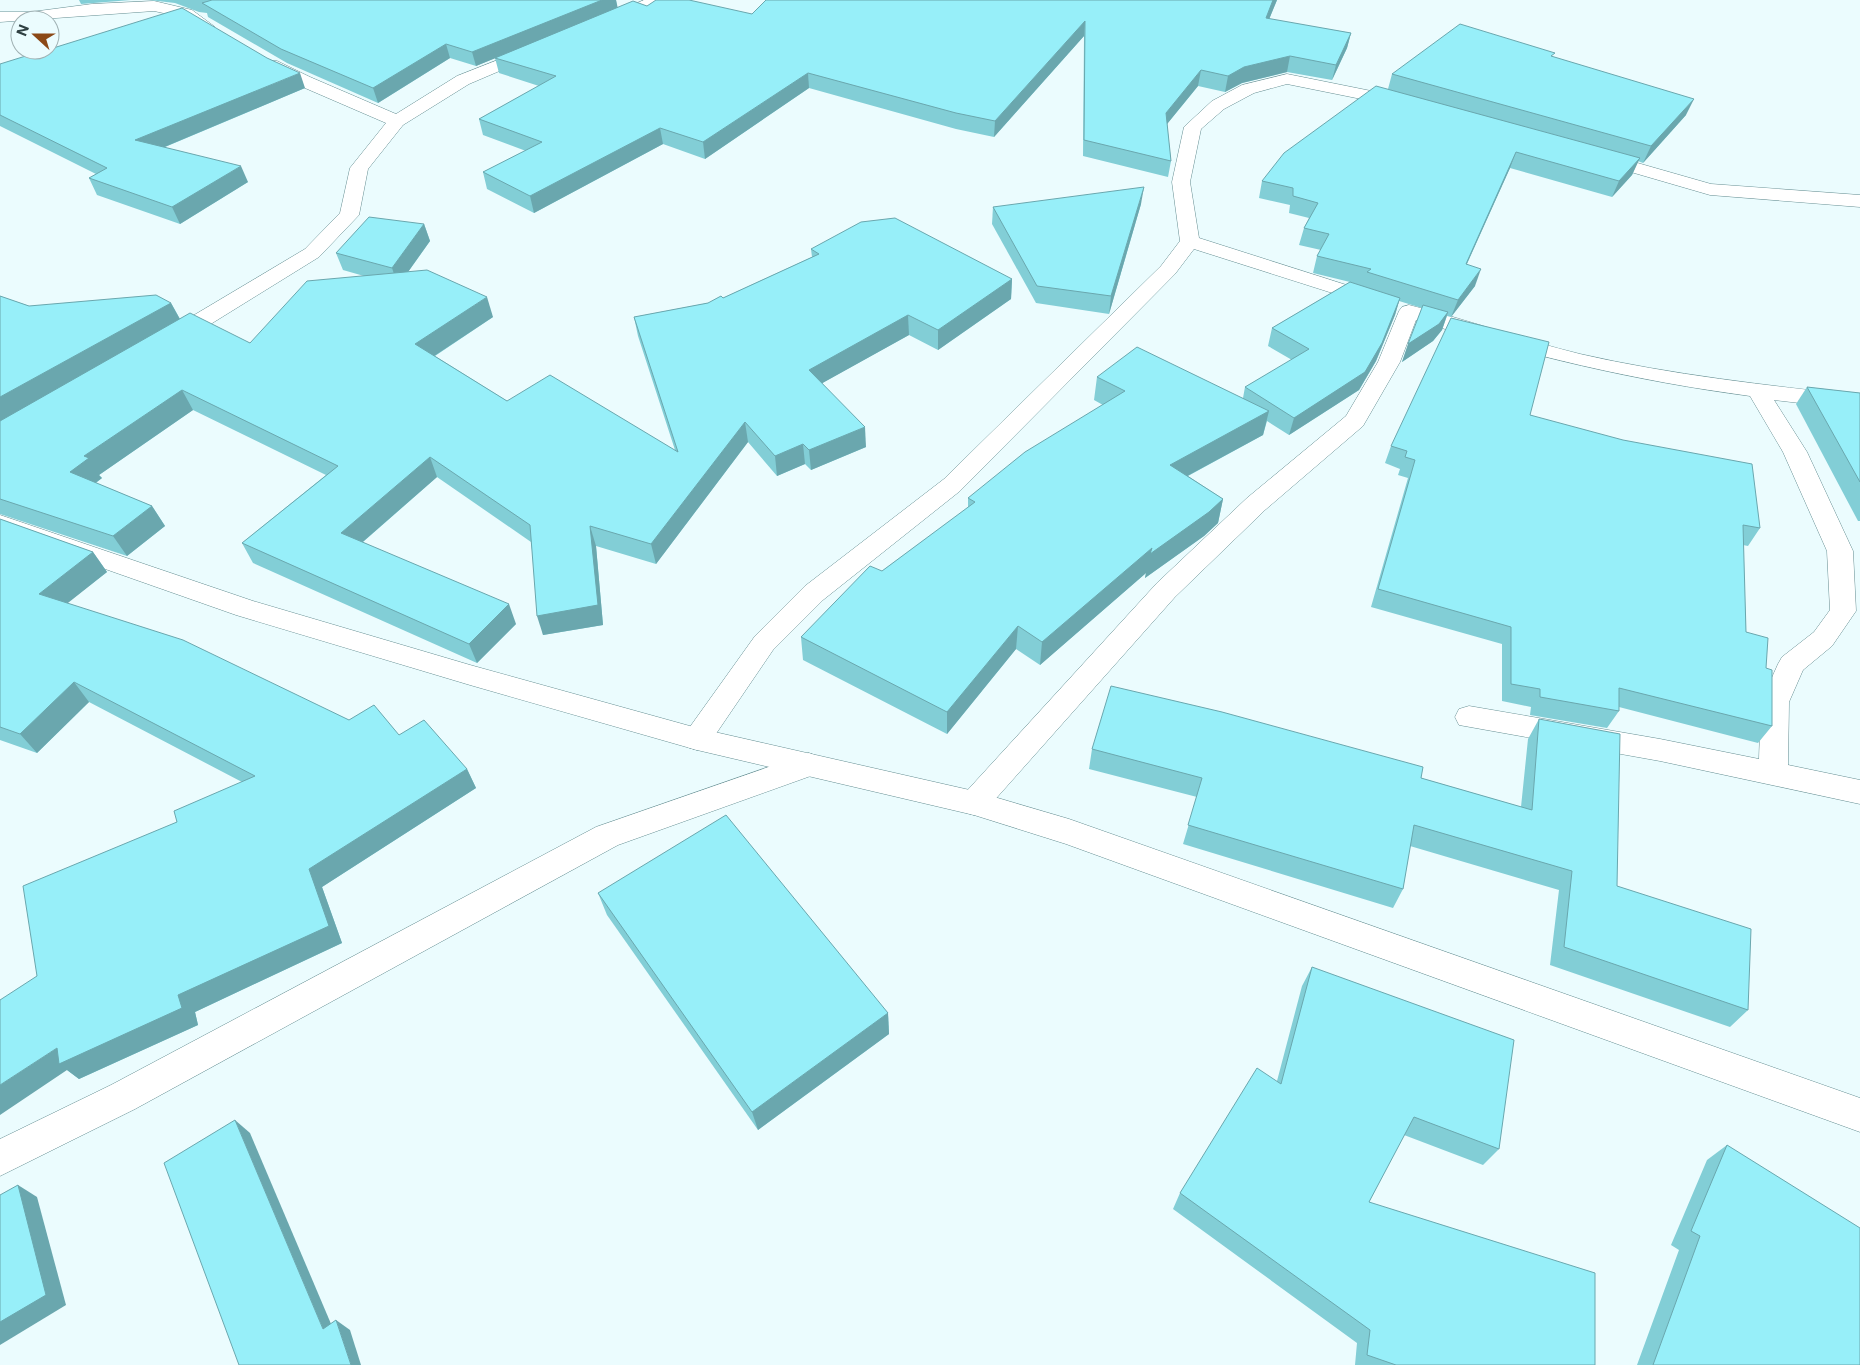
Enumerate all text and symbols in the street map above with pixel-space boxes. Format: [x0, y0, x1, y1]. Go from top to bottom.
north arrow [10, 10, 60, 60]
text: N [13, 22, 32, 38]

